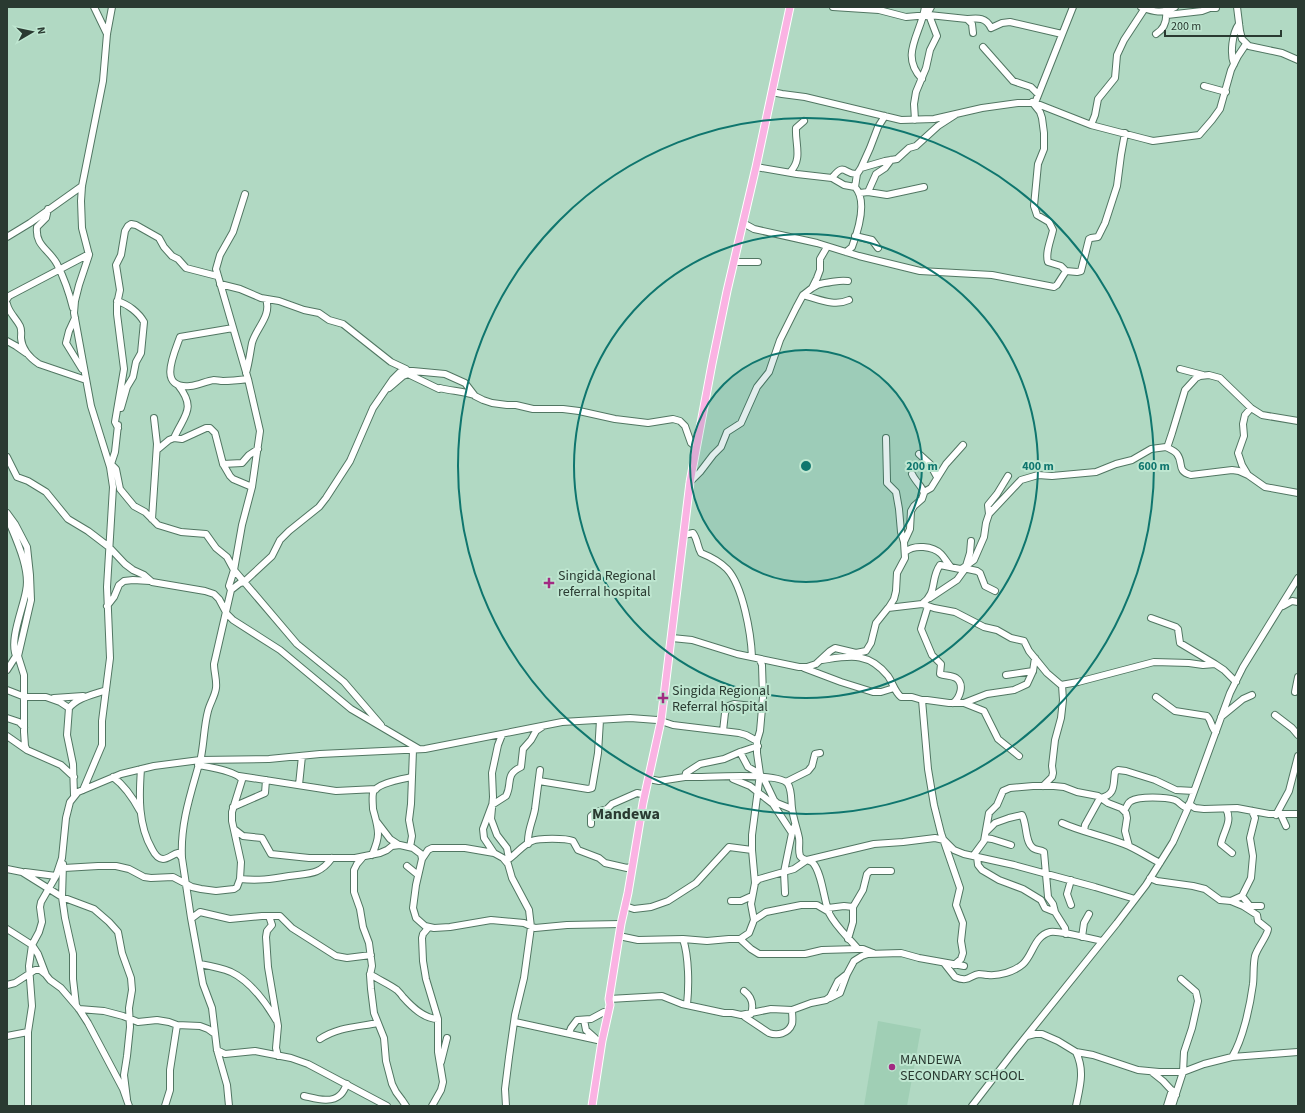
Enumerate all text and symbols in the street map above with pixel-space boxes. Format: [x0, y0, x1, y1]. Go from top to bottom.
north arrow [12, 12, 52, 52]
scale bar [1165, 12, 1281, 38]
text: 200 m [1171, 18, 1201, 35]
text: N [33, 26, 49, 35]
text: 200 m [906, 458, 938, 475]
text: 400 m [1022, 458, 1054, 475]
text: 600 m [1138, 458, 1170, 475]
centre of rings [799, 459, 813, 473]
place label: Singida Regional referral hospital [558, 566, 656, 602]
marker: Singida Regional referral hospital [543, 577, 555, 589]
place label: Singida Regional Referral hospital [672, 681, 770, 717]
marker: Singida Regional Referral hospital [657, 692, 669, 704]
district label: Mandewa [592, 803, 660, 825]
place label: MANDEWA SECONDARY SCHOOL [900, 1050, 1024, 1086]
marker: MANDEWA SECONDARY SCHOOL [887, 1062, 897, 1072]

